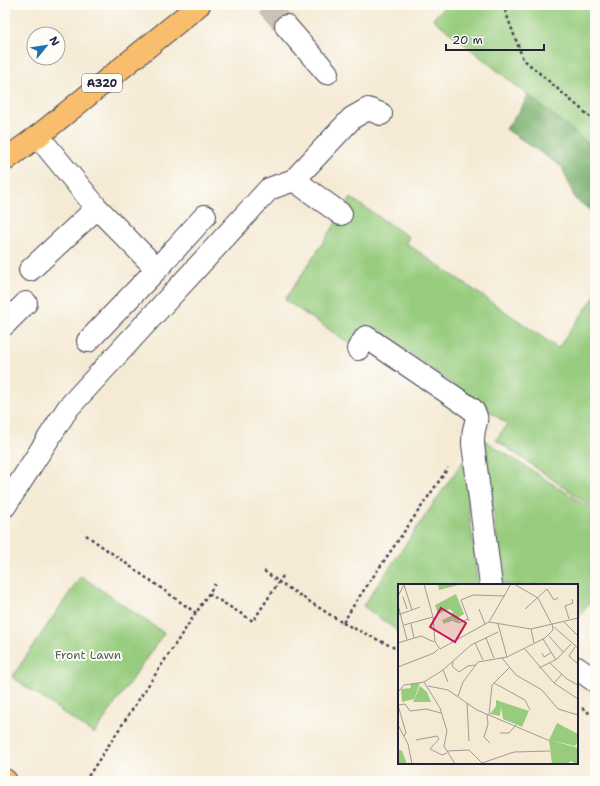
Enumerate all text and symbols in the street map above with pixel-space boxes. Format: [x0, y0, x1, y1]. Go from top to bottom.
north arrow [26, 26, 66, 66]
scale bar [446, 26, 544, 52]
text: 20 m [452, 32, 483, 48]
text: N [46, 34, 63, 49]
road number: A320 [82, 74, 122, 92]
inset map [398, 584, 578, 764]
park label: Front Lawn [55, 647, 121, 663]

